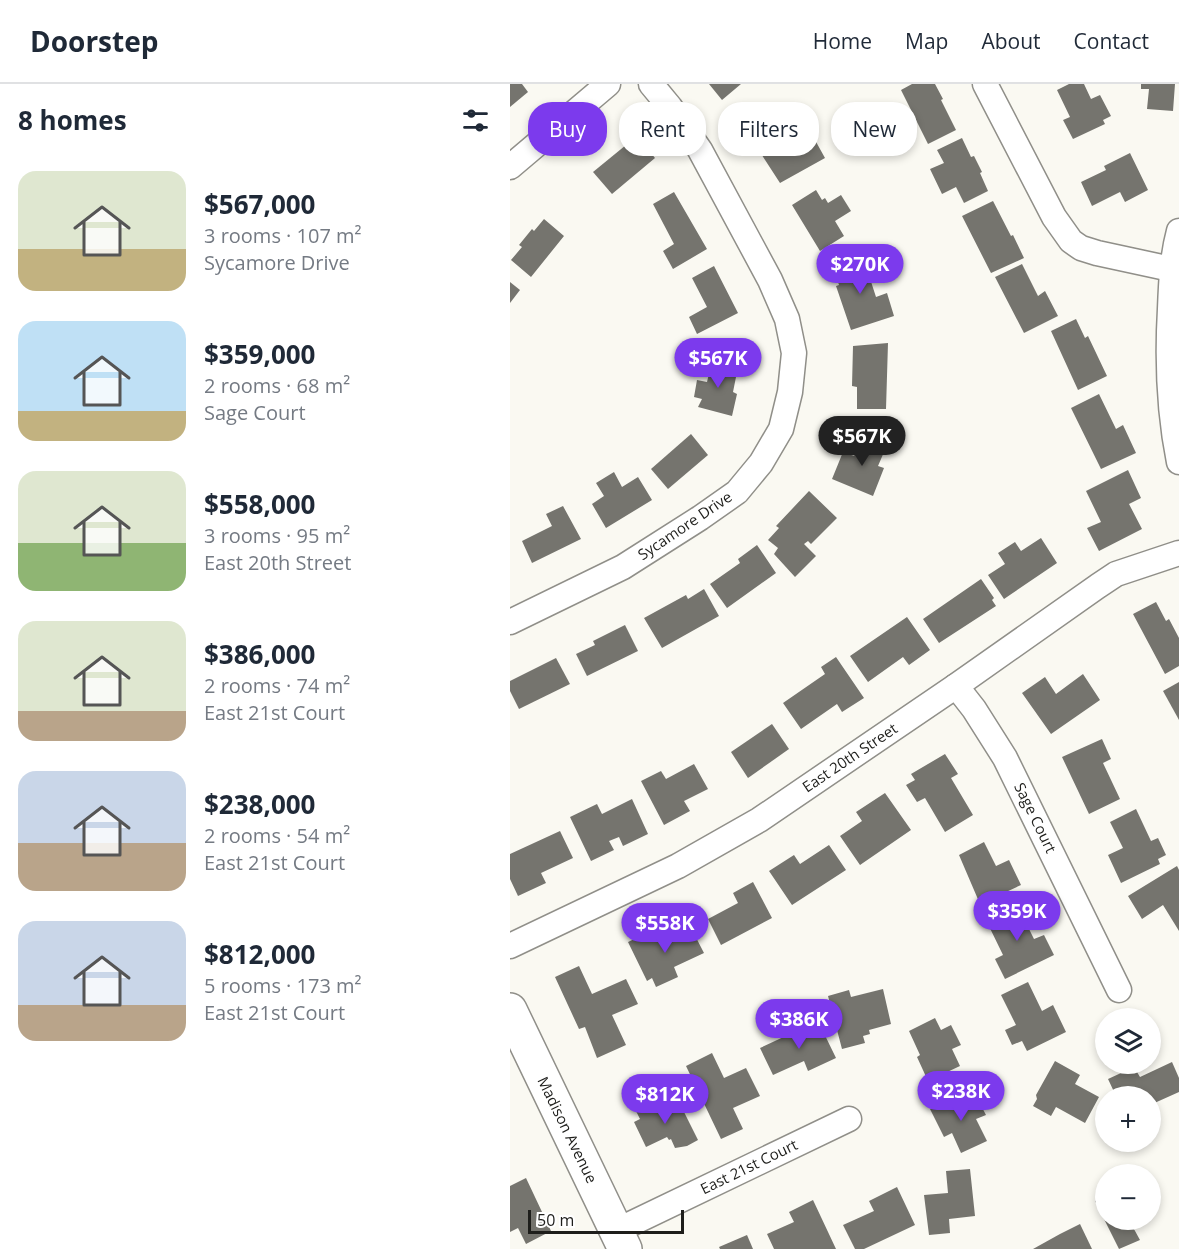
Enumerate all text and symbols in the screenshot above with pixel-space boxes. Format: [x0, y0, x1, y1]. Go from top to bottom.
text: Doorstep [30, 22, 158, 60]
text: Home [813, 27, 872, 55]
text: Map [905, 27, 948, 55]
text: About [981, 27, 1041, 55]
text: Contact [1074, 27, 1149, 55]
text: 8 homes [18, 102, 127, 138]
chip: Buy [528, 102, 607, 156]
chip: Rent [619, 102, 706, 156]
chip: Filters [718, 102, 819, 156]
chip: New [831, 102, 917, 156]
icon: filters [459, 104, 492, 137]
text: $567,000 [204, 186, 315, 222]
icon: home [66, 195, 138, 267]
text: 3 rooms · 107 m² [204, 222, 362, 249]
pin: $270K [818, 244, 902, 295]
text: Sycamore Drive [204, 249, 350, 276]
text: $270K [830, 250, 890, 277]
text: $359,000 [204, 336, 315, 372]
pin: $567K [676, 338, 760, 389]
text: $567K [688, 344, 748, 371]
icon: home [66, 345, 138, 417]
text: 2 rooms · 68 m² [204, 372, 350, 399]
text: Sage Court [204, 399, 306, 426]
pin: $567K [820, 416, 904, 467]
text: $567K [832, 422, 892, 449]
text: $558,000 [204, 486, 315, 522]
street label: Sycamore Drive [634, 486, 735, 564]
icon: home [66, 495, 138, 567]
text: 3 rooms · 95 m² [204, 522, 350, 549]
text: East 20th Street [204, 549, 351, 576]
text: $386,000 [204, 636, 315, 672]
icon: home [66, 645, 138, 717]
text: 2 rooms · 74 m² [204, 672, 350, 699]
text: East 21st Court [204, 699, 345, 726]
street label: East 20th Street [798, 718, 901, 796]
street label: Sage Court [1010, 779, 1062, 856]
text: $238,000 [204, 786, 315, 822]
icon: home [66, 795, 138, 867]
text: 2 rooms · 54 m² [204, 822, 350, 849]
text: East 21st Court [204, 849, 345, 876]
pin: $359K [975, 891, 1059, 942]
text: $359K [987, 897, 1047, 924]
pin: $558K [623, 903, 707, 954]
text: $558K [635, 909, 695, 936]
text: $812,000 [204, 936, 315, 972]
icon: home [66, 945, 138, 1017]
text: 5 rooms · 173 m² [204, 972, 362, 999]
text: East 21st Court [204, 999, 345, 1026]
pin: $386K [757, 999, 841, 1050]
text: $386K [769, 1005, 829, 1032]
map controls [1095, 1008, 1161, 1230]
button: layers [1095, 1008, 1161, 1074]
pin: $238K [919, 1071, 1003, 1122]
street label: Madison Avenue [533, 1073, 602, 1186]
pin: $812K [623, 1074, 707, 1125]
text: $238K [931, 1077, 991, 1104]
text: $812K [635, 1080, 695, 1107]
button: + [1095, 1086, 1161, 1152]
street label: East 21st Court [697, 1134, 800, 1198]
button: − [1095, 1164, 1161, 1230]
scale bar [528, 1207, 684, 1234]
text: 50 m [537, 1209, 574, 1231]

